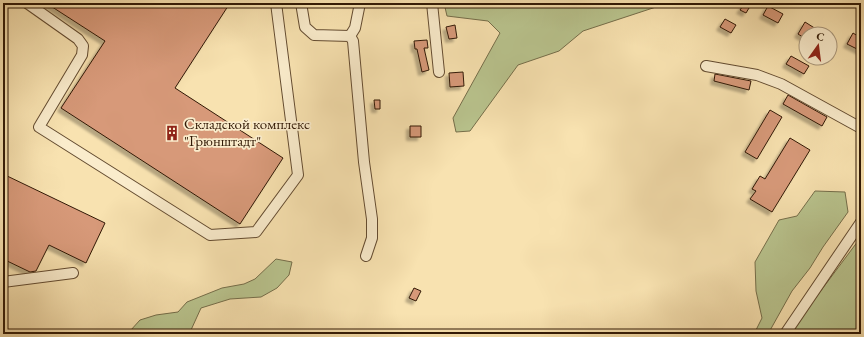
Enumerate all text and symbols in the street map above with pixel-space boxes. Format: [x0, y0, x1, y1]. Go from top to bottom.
north arrow [798, 26, 838, 66]
text: С [815, 29, 826, 44]
place label: Складской комплекс "Грюнштадт" [184, 114, 310, 150]
building icon: Складской комплекс "Грюнштадт" [163, 124, 181, 142]

